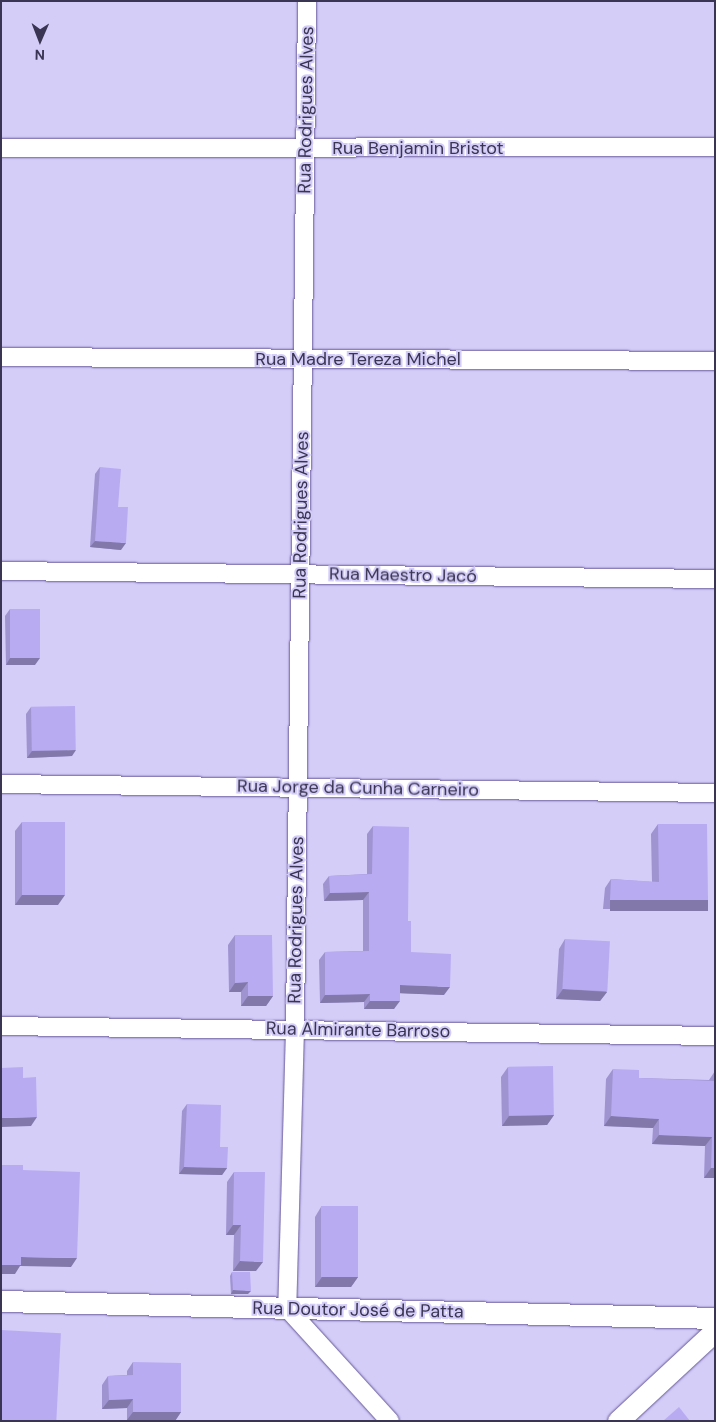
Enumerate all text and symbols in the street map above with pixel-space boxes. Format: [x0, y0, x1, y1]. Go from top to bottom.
north arrow [15, 15, 65, 65]
street label: Rua Rodrigues Alves [294, 26, 318, 194]
text: N [34, 46, 45, 64]
street label: Rua Benjamin Bristot [332, 137, 504, 159]
street label: Rua Madre Tereza Michel [255, 348, 461, 370]
street label: Rua Rodrigues Alves [289, 431, 313, 599]
street label: Rua Maestro Jacó [329, 563, 477, 587]
street label: Rua Jorge da Cunha Carneiro [237, 775, 479, 801]
street label: Rua Rodrigues Alves [284, 836, 308, 1004]
street label: Rua Almirante Barroso [266, 1018, 450, 1042]
street label: Rua Doutor José de Patta [252, 1297, 464, 1323]

